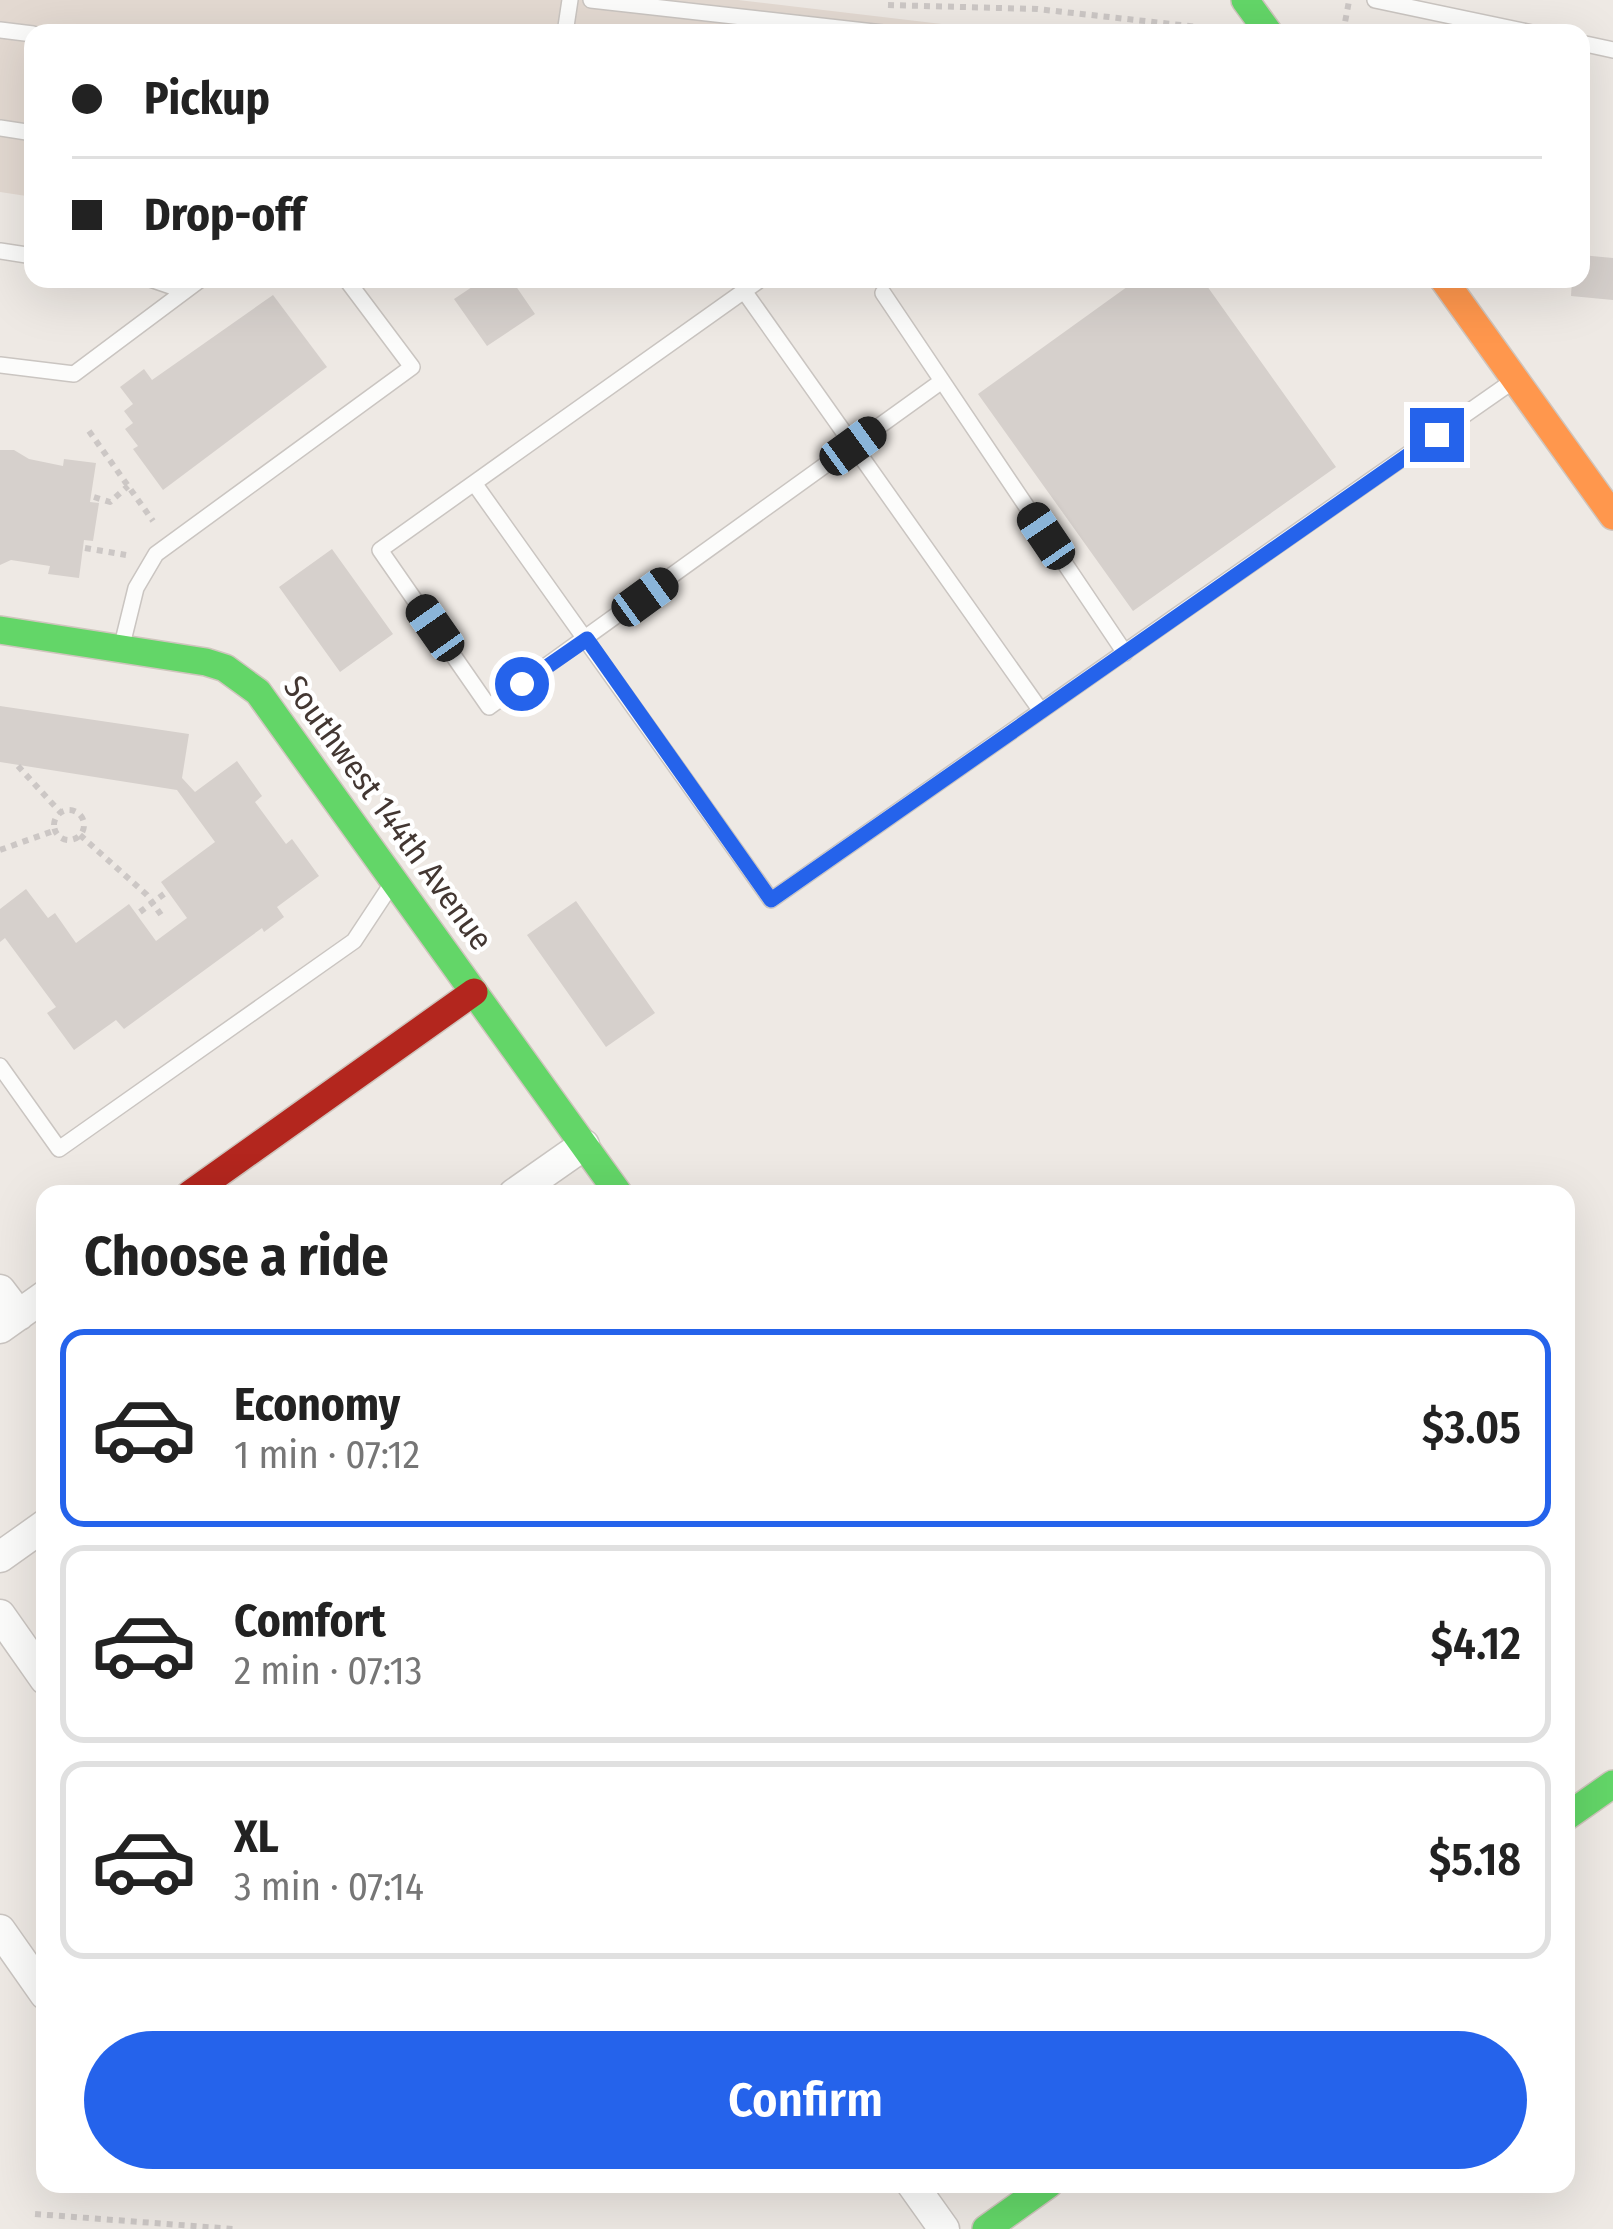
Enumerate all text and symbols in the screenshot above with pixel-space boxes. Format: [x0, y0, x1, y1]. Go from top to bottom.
text: Pickup [144, 72, 270, 126]
text: Drop-off [144, 188, 305, 242]
route end [1410, 408, 1464, 462]
car [813, 410, 893, 482]
car [1011, 496, 1081, 576]
car [605, 561, 685, 633]
car [400, 588, 470, 668]
route start [495, 657, 549, 711]
street label: Southwest 144th Avenue [275, 668, 501, 958]
text: Choose a ride [84, 1225, 389, 1289]
icon: car [90, 1374, 198, 1482]
text: Economy [234, 1378, 400, 1432]
text: $3.05 [1422, 1401, 1521, 1455]
text: 1 min · 07:12 [234, 1432, 420, 1478]
icon: car [90, 1590, 198, 1698]
text: Comfort [234, 1594, 386, 1648]
text: $4.12 [1431, 1617, 1521, 1671]
text: 2 min · 07:13 [234, 1648, 422, 1694]
icon: car [90, 1806, 198, 1914]
text: XL [234, 1810, 279, 1864]
text: $5.18 [1429, 1833, 1521, 1887]
text: 3 min · 07:14 [234, 1864, 424, 1910]
button: Confirm [84, 2031, 1527, 2169]

